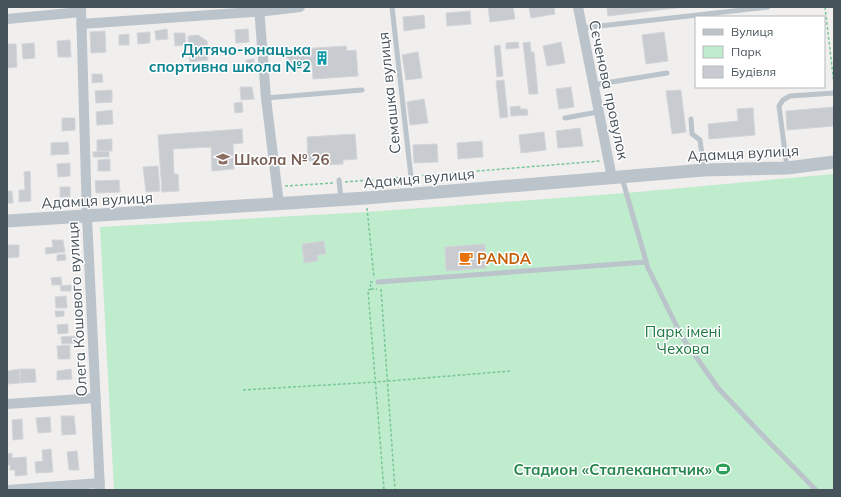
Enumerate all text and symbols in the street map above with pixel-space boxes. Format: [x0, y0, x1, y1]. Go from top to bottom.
legend [695, 16, 825, 88]
street label: Сєченова провулок [585, 18, 633, 162]
text: Вулиця [731, 24, 773, 39]
street label: Семашка вулиця [373, 31, 405, 155]
place label: Дитячо-юнацька спортивна школа №2 [149, 40, 311, 76]
text: Парк [731, 44, 762, 59]
building icon: Дитячо-юнацька спортивна школа №2 [314, 50, 330, 66]
text: Будівля [731, 64, 776, 79]
street label: Адамця вулиця [687, 141, 799, 165]
place label: Школа № 26 [234, 150, 330, 169]
school or university icon: Школа № 26 [215, 151, 231, 167]
street label: Адамця вулиця [362, 164, 476, 192]
street label: Адамця вулиця [41, 188, 153, 212]
street label: Олега Кошового вулиця [63, 221, 91, 397]
place label: PANDA [477, 249, 532, 268]
cafe icon: PANDA [458, 250, 474, 266]
park label: Парк імені Чехова [645, 322, 721, 358]
place label: Стадион «Сталеканатчик» [514, 460, 713, 479]
sports icon: Стадион «Сталеканатчик» [715, 461, 731, 477]

